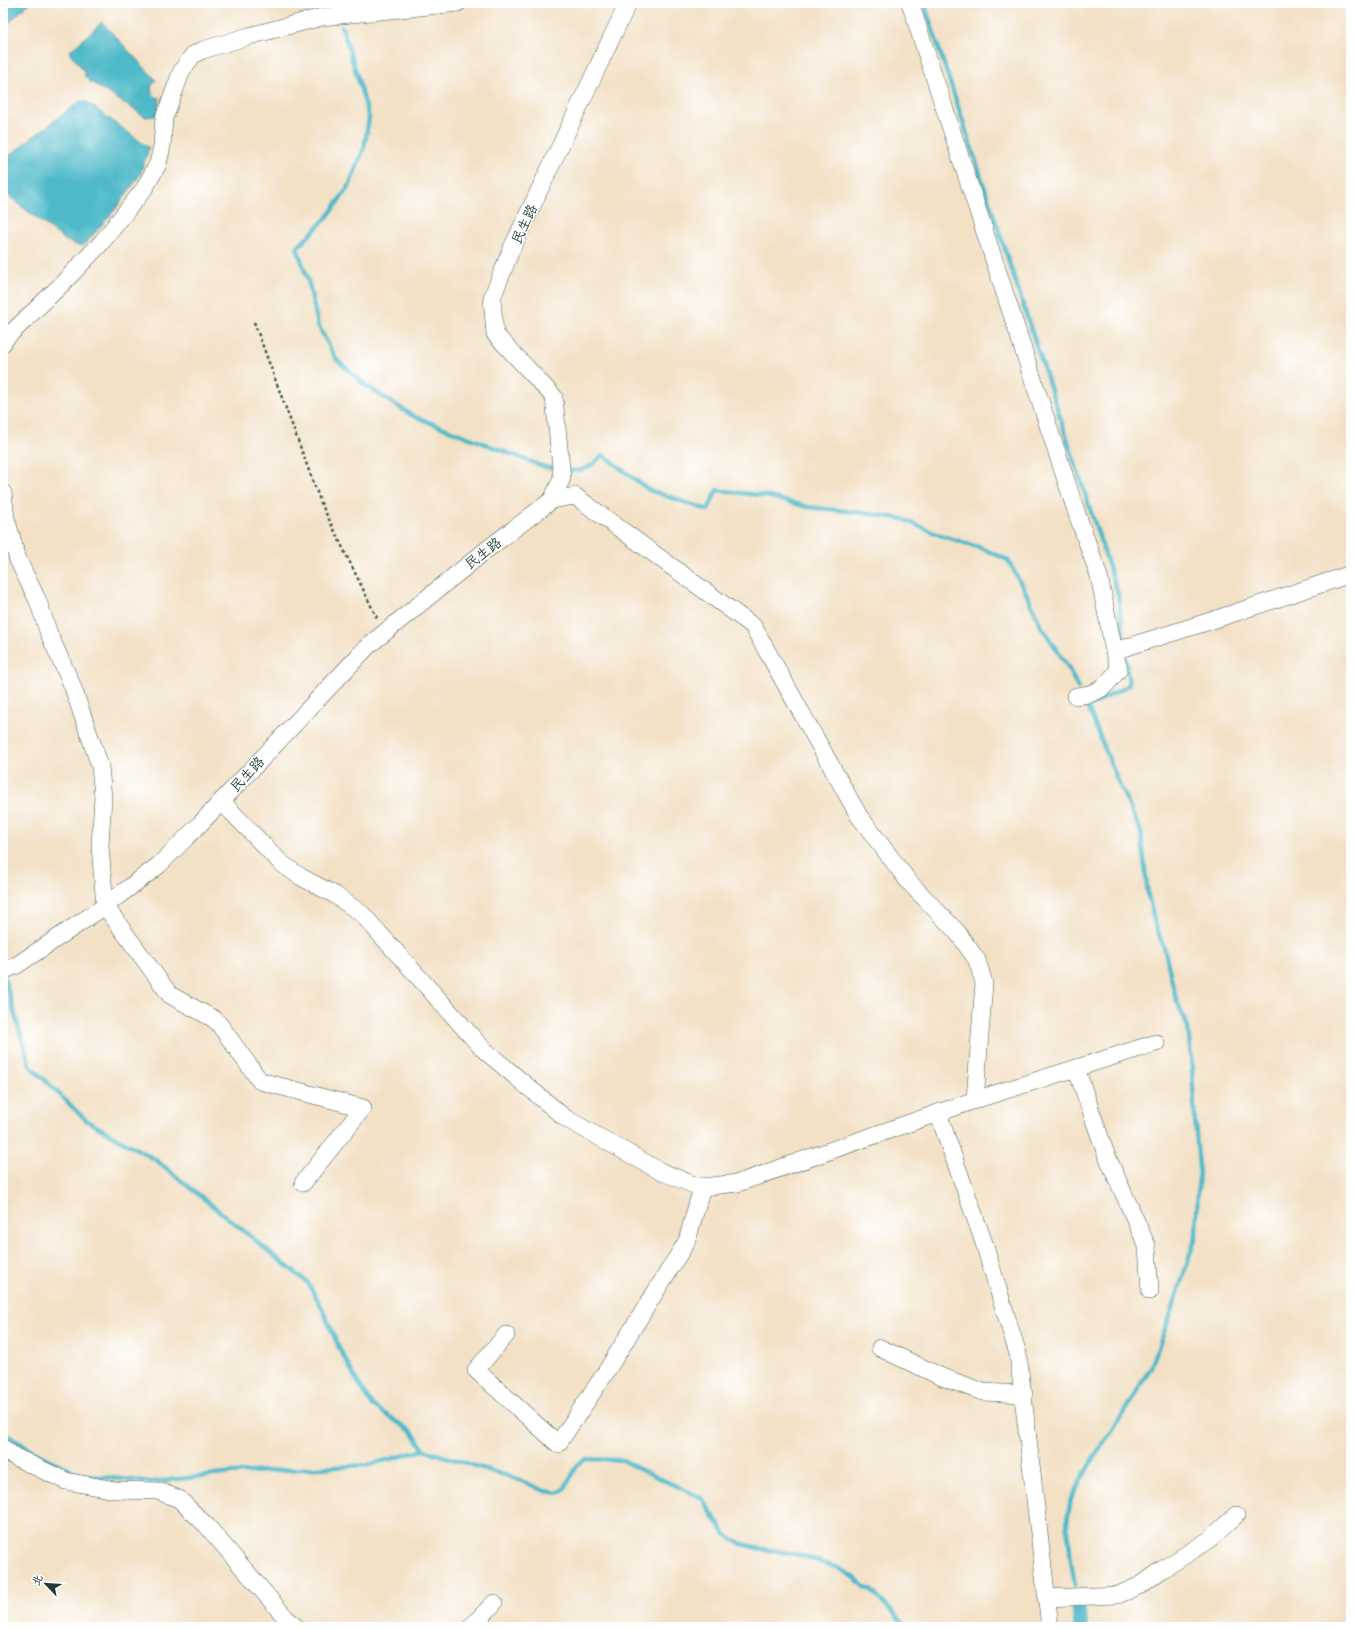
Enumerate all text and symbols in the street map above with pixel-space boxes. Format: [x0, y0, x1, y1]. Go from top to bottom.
street label: 民生路 [507, 201, 541, 247]
street label: 民生路 [461, 533, 505, 573]
street label: 民生路 [226, 753, 268, 795]
north arrow [26, 1564, 66, 1604]
text: 北 [28, 1572, 47, 1588]

